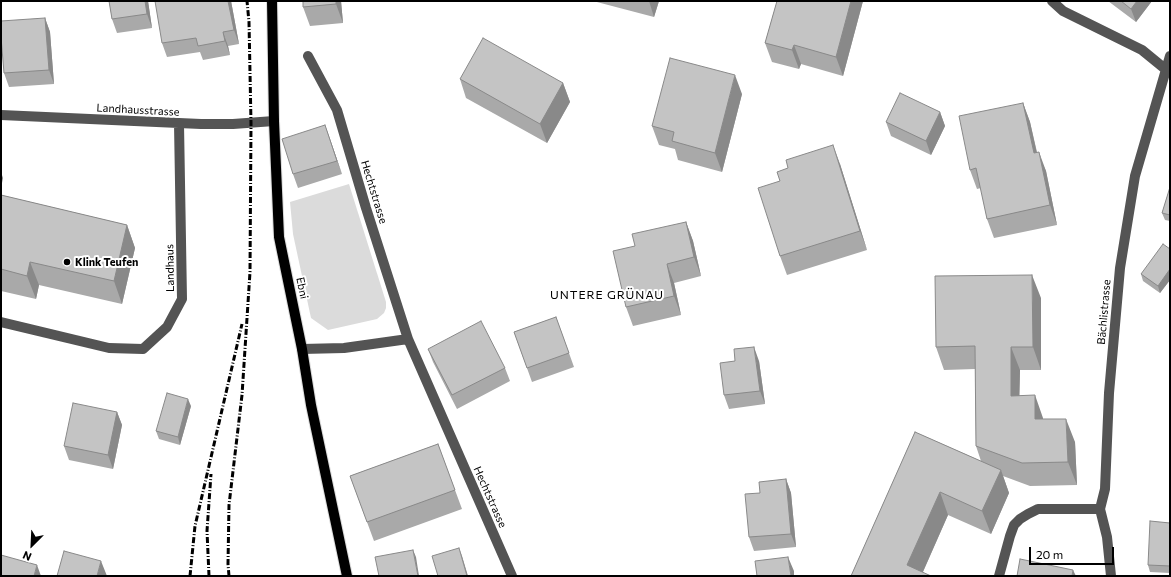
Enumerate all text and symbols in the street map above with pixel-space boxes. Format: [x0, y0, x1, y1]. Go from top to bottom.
street label: Landhausstrasse [96, 101, 180, 119]
street label: Hechtstrasse [358, 159, 390, 225]
street label: Landhaus [163, 244, 177, 292]
place label: Klink Teufen [75, 255, 138, 269]
marker: Klink Teufen [62, 257, 72, 267]
street label: Ebni [293, 276, 311, 300]
street label: Bächlistrasse [1095, 279, 1113, 345]
district label: UNTERE GRÜNAU [550, 288, 664, 302]
street label: Hechtstrasse [471, 464, 509, 530]
north arrow [12, 525, 52, 565]
scale bar [1031, 539, 1116, 565]
text: 20 m [1036, 547, 1063, 561]
text: N [21, 549, 33, 564]

